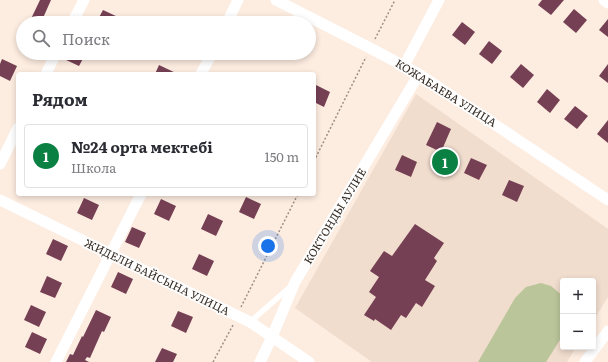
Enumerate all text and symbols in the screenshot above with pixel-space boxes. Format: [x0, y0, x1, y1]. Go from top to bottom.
search box [16, 16, 316, 60]
icon: search [30, 27, 52, 49]
text: Поиск [62, 27, 110, 50]
street label: КОЖАБАЕВА УЛИЦА [393, 54, 500, 130]
text: Рядом [32, 86, 88, 111]
text: №24 орта мектебі [71, 135, 213, 158]
text: 1 [43, 147, 49, 166]
text: 150 m [264, 147, 299, 166]
pin: 1 [432, 147, 458, 177]
text: Школа [71, 158, 116, 177]
street label: КОКТОНДЫ АУЛИЕ [299, 165, 369, 266]
street label: ЖИДЕЛИ БАЙСЫНА УЛИЦА [82, 234, 233, 318]
your location [258, 236, 278, 256]
map controls [560, 278, 596, 350]
button: + [560, 278, 596, 314]
button: − [560, 314, 596, 350]

